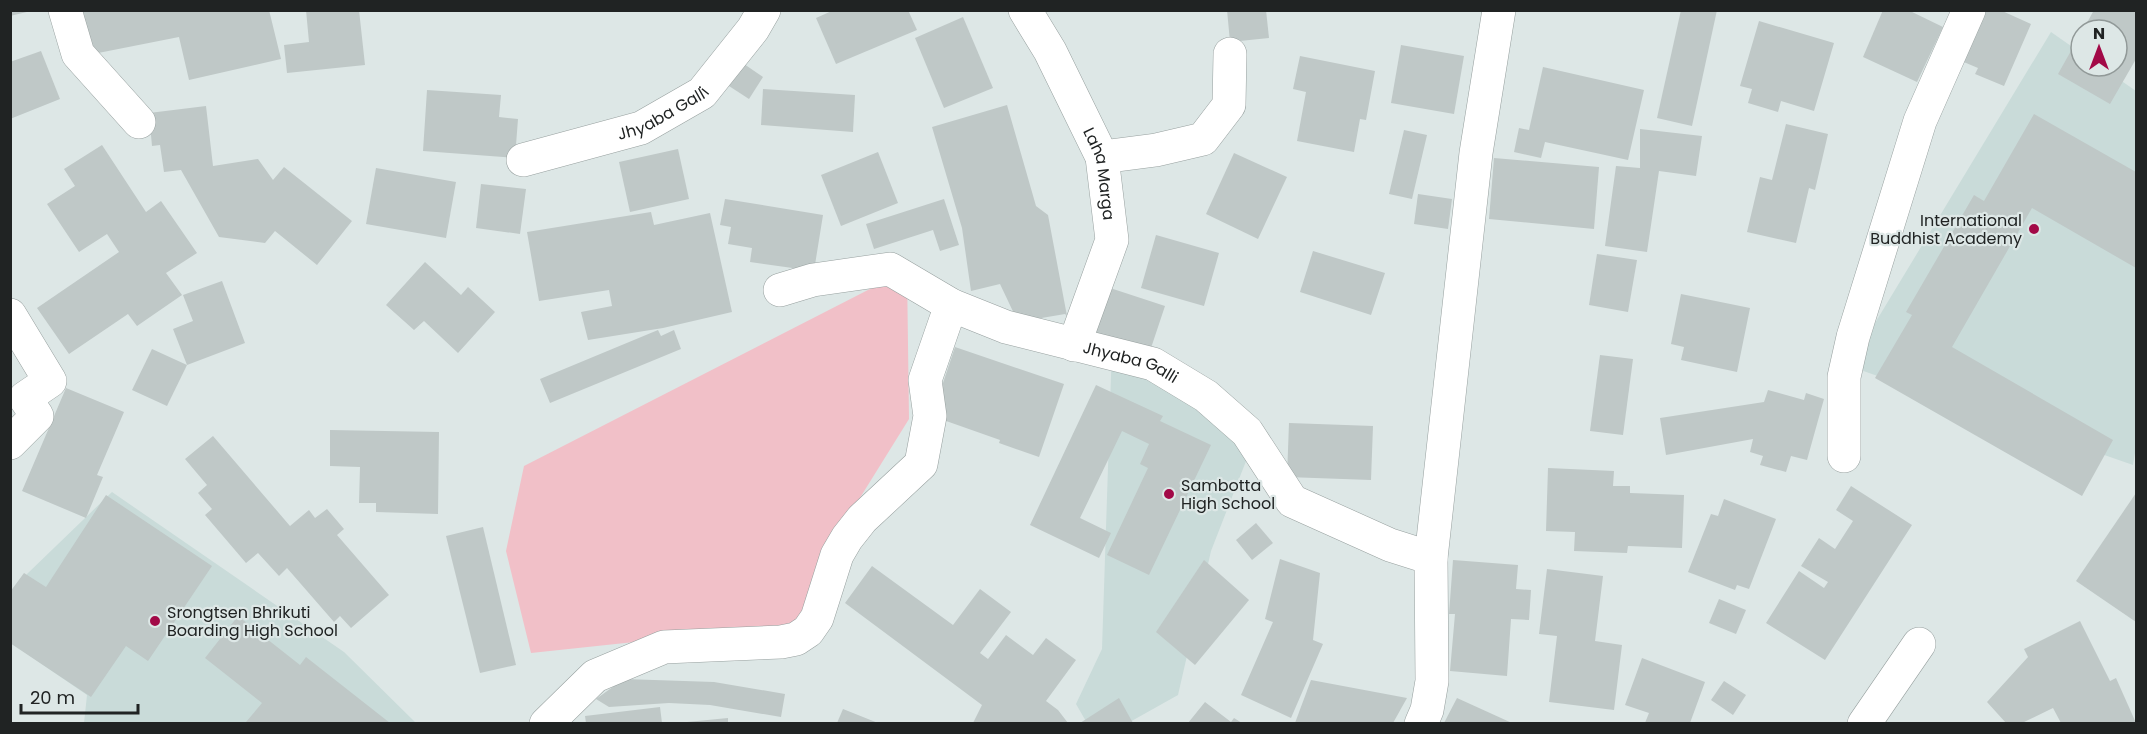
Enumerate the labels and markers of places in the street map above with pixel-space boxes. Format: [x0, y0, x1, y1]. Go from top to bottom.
place label: International Buddhist Academy [1870, 209, 2022, 250]
marker: International Buddhist Academy [2027, 222, 2041, 236]
place label: Sambotta High School [1181, 474, 1275, 515]
marker: Sambotta High School [1162, 487, 1176, 501]
place label: Srongtsen Bhrikuti Boarding High School [167, 601, 338, 642]
marker: Srongtsen Bhrikuti Boarding High School [148, 614, 162, 628]

